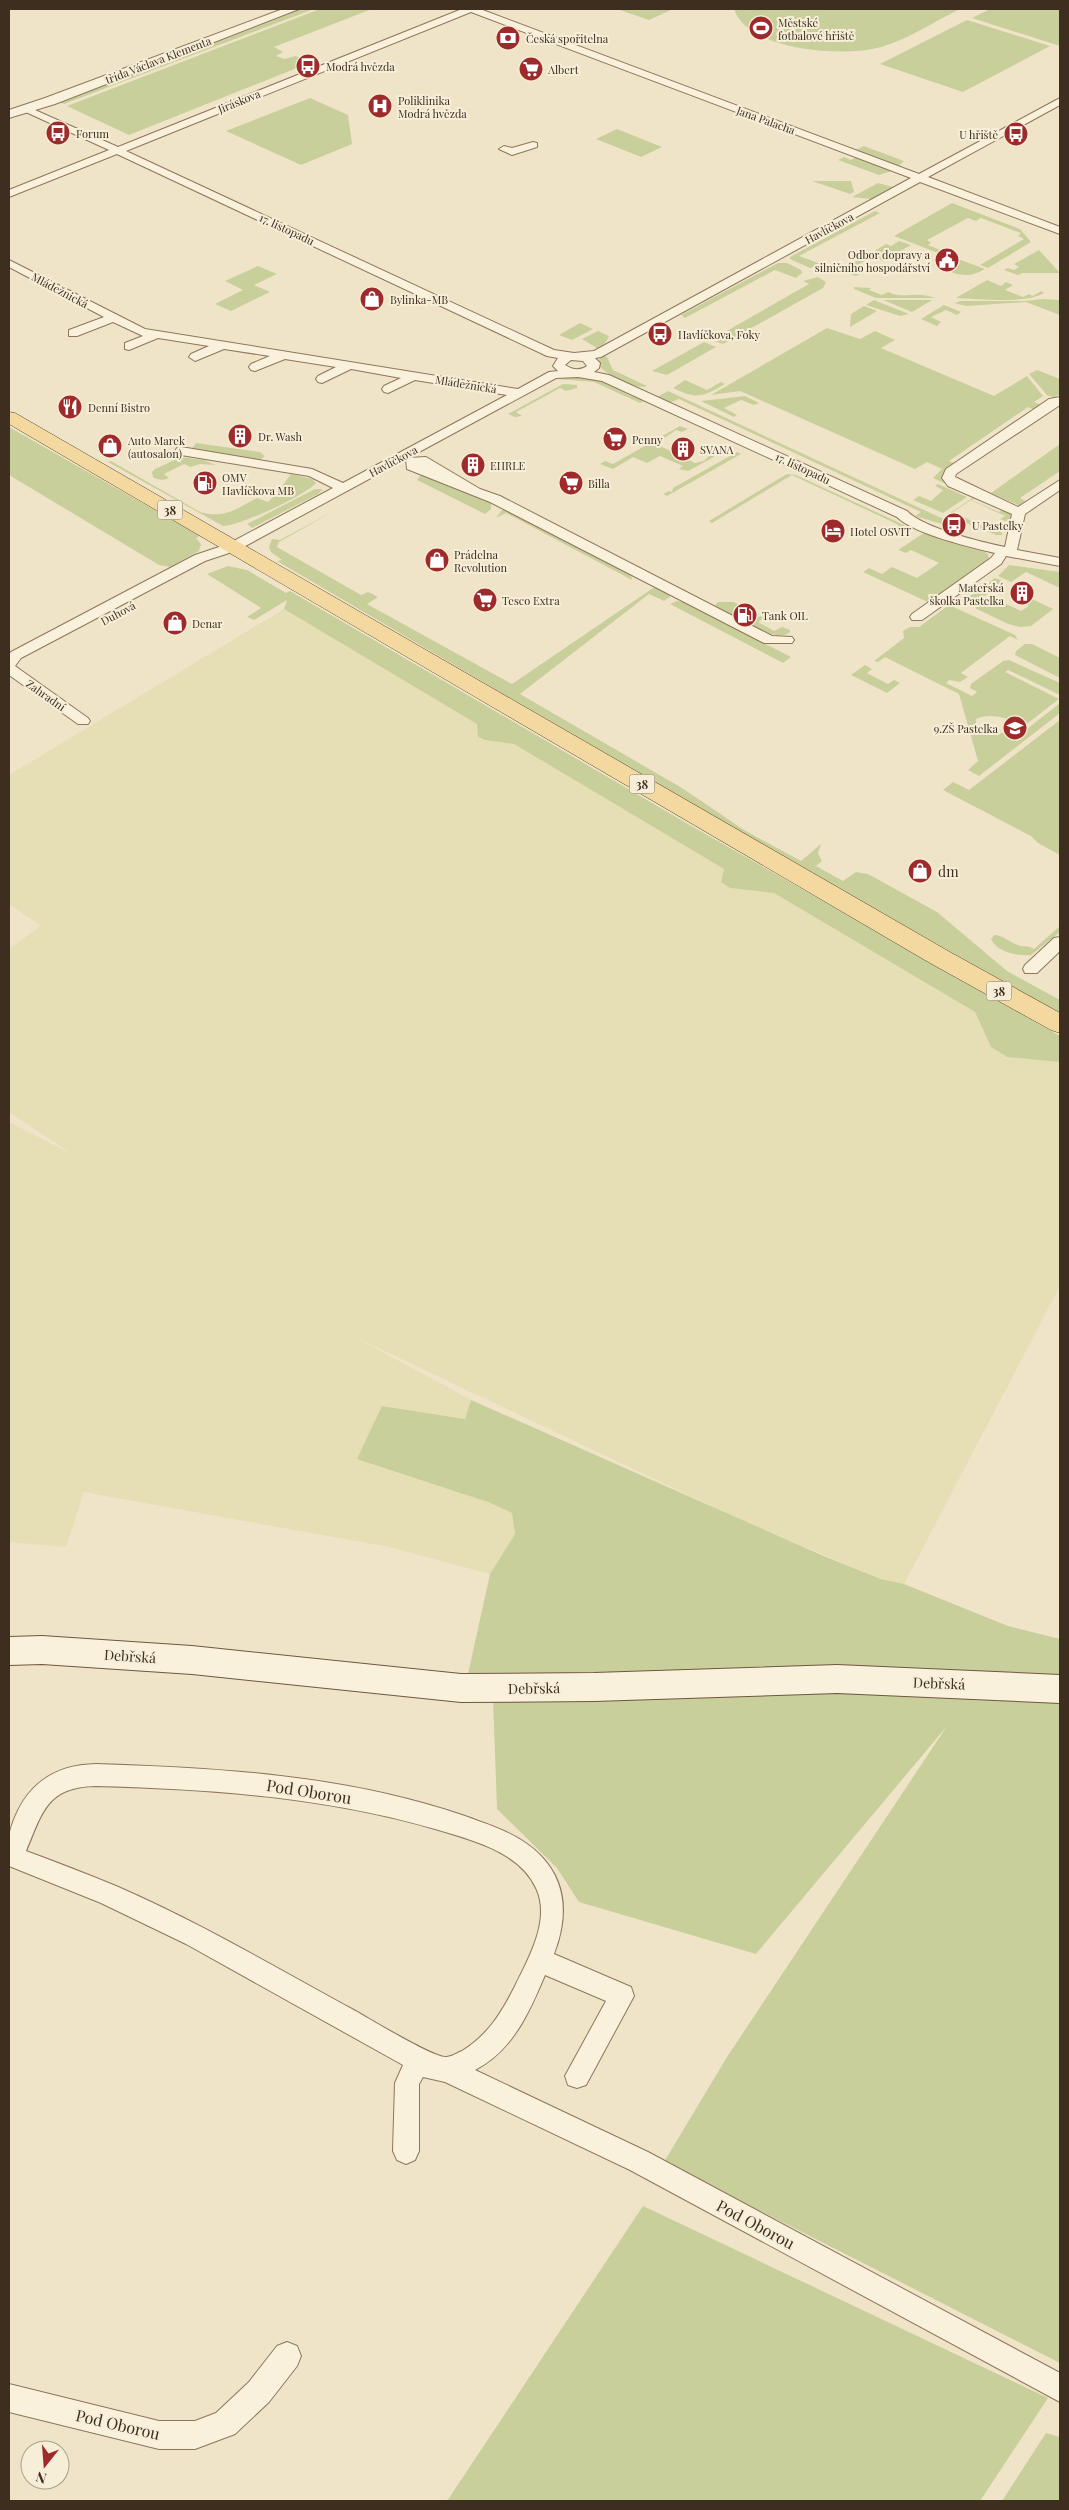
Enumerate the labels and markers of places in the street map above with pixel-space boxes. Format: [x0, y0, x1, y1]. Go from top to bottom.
sports icon: Městské fotbalové hřiště [748, 15, 774, 41]
place label: Městské fotbalové hřiště [778, 15, 855, 43]
bank icon: Česká spořitelna [495, 25, 521, 51]
place label: Česká spořitelna [526, 31, 609, 46]
bus stop icon: Modrá hvězda [295, 53, 321, 79]
supermarket icon: Albert [518, 56, 544, 82]
place label: Modrá hvězda [326, 59, 395, 74]
place label: Albert [547, 62, 579, 77]
hospital icon: Poliklinika Modrá hvězda [367, 93, 393, 119]
place label: Poliklinika Modrá hvězda [398, 93, 467, 121]
bus stop icon: Forum [45, 120, 71, 146]
bus stop icon: U hřiště [1003, 121, 1029, 147]
place label: Forum [76, 126, 109, 141]
place label: U hřiště [959, 127, 998, 142]
place label: Odbor dopravy a silničního hospodářství [815, 247, 931, 275]
public building icon: Odbor dopravy a silničního hospodářství [934, 247, 960, 273]
shop icon: Bylinka-MB [359, 286, 385, 312]
place label: Bylinka-MB [390, 292, 448, 307]
bus stop icon: Havlíčkova, Foky [647, 321, 673, 347]
place label: Havlíčkova, Foky [678, 327, 761, 342]
restaurant icon: Denní Bistro [57, 394, 83, 420]
place label: Denní Bistro [88, 400, 150, 415]
building icon: Dr. Wash [227, 423, 253, 449]
supermarket icon: Penny [602, 426, 628, 452]
place label: Dr. Wash [258, 429, 302, 444]
place label: Penny [632, 432, 663, 447]
shop icon: Auto Marek (autosalon) [97, 433, 123, 459]
place label: Auto Marek (autosalon) [127, 433, 185, 461]
building icon: SVANA [670, 436, 696, 462]
place label: SVANA [700, 442, 734, 457]
building icon: EHRLE [460, 452, 486, 478]
place label: EHRLE [490, 458, 526, 473]
fuel station icon: OMV Havlíčkova MB [192, 470, 218, 496]
place label: OMV Havlíčkova MB [222, 470, 294, 498]
supermarket icon: Billa [558, 470, 584, 496]
place label: Billa [588, 476, 610, 491]
bus stop icon: U Pastelky [941, 512, 967, 538]
hotel icon: Hotel OSVIT [820, 518, 846, 544]
place label: U Pastelky [972, 518, 1024, 533]
place label: Hotel OSVIT [850, 524, 911, 539]
shop icon: Prádelna Revolution [424, 547, 450, 573]
place label: Prádelna Revolution [454, 547, 508, 575]
place label: Mateřská školka Pastelka [929, 580, 1005, 608]
building icon: Mateřská školka Pastelka [1009, 580, 1035, 606]
supermarket icon: Tesco Extra [472, 587, 498, 613]
place label: Tesco Extra [502, 593, 560, 608]
fuel station icon: Tank OIL [732, 602, 758, 628]
place label: Tank OIL [762, 608, 808, 623]
shop icon: Denar [162, 610, 188, 636]
place label: Denar [192, 616, 223, 631]
school or university icon: 9.ZŠ Pastelka [1002, 715, 1028, 741]
place label: 9.ZŠ Pastelka [934, 721, 999, 736]
shop icon: dm [907, 858, 933, 884]
place label: dm [938, 862, 959, 881]

